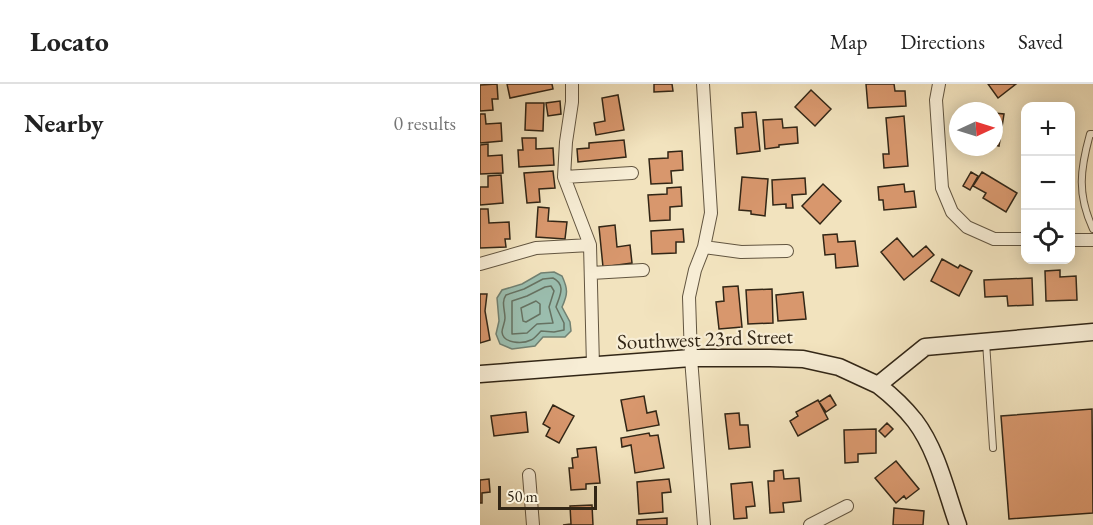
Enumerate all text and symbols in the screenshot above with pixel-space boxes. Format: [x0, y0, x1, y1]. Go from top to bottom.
text: Locato [30, 23, 109, 59]
text: Map [830, 28, 867, 55]
text: Directions [900, 28, 985, 55]
text: Saved [1018, 28, 1063, 55]
north arrow [949, 102, 1003, 156]
map controls [1021, 102, 1075, 264]
button: + [1021, 102, 1075, 156]
text: Nearby [24, 106, 104, 140]
text: 0 results [393, 110, 456, 136]
button: − [1021, 156, 1075, 210]
button: locate [1021, 210, 1075, 264]
street label: Southwest 23rd Street [617, 322, 794, 355]
scale bar [498, 483, 597, 510]
text: 50 m [507, 486, 538, 507]

